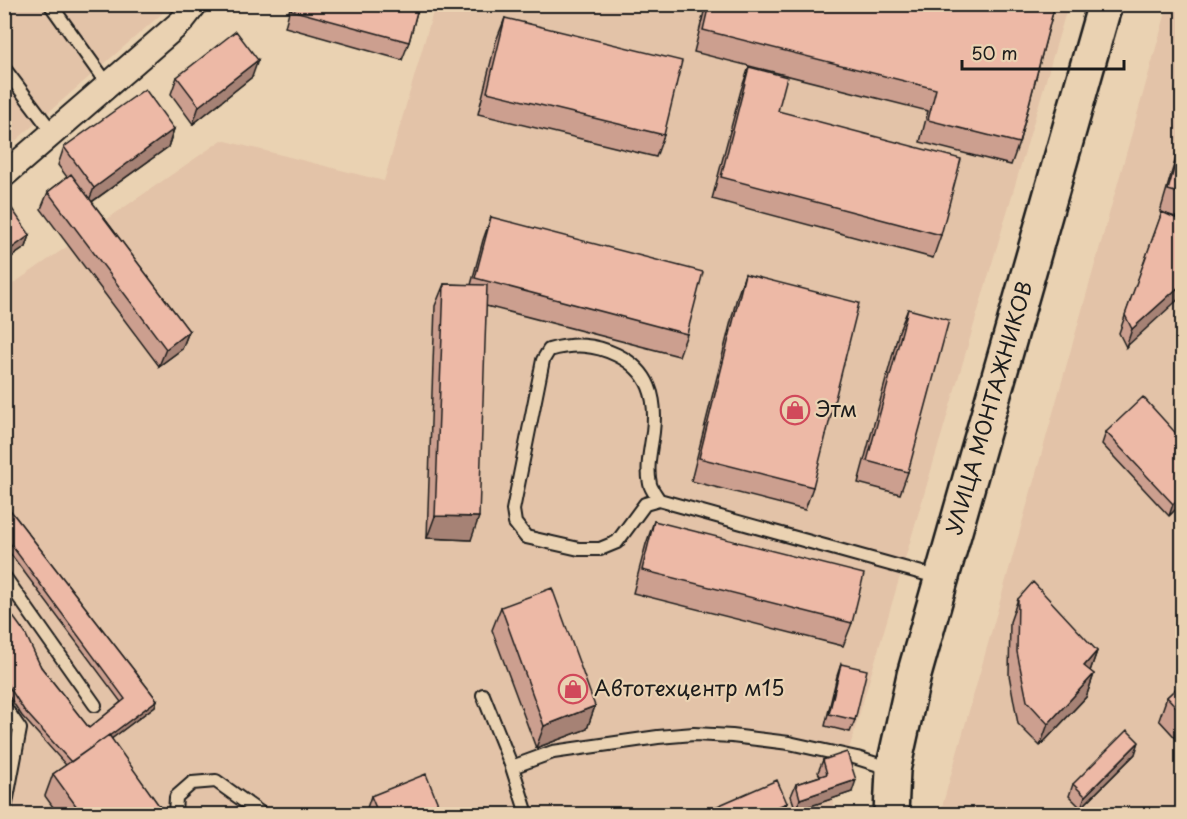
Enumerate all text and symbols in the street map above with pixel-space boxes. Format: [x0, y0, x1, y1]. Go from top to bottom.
scale bar [962, 33, 1124, 71]
text: 50 m [971, 39, 1018, 66]
street label: УЛИЦА МОНТАЖНИКОВ [937, 277, 1040, 538]
place label: Этм [815, 392, 857, 424]
shop icon: Этм [779, 394, 811, 426]
place label: Автотехцентр м15 [594, 671, 785, 703]
shop icon: Автотехцентр м15 [557, 673, 589, 705]

